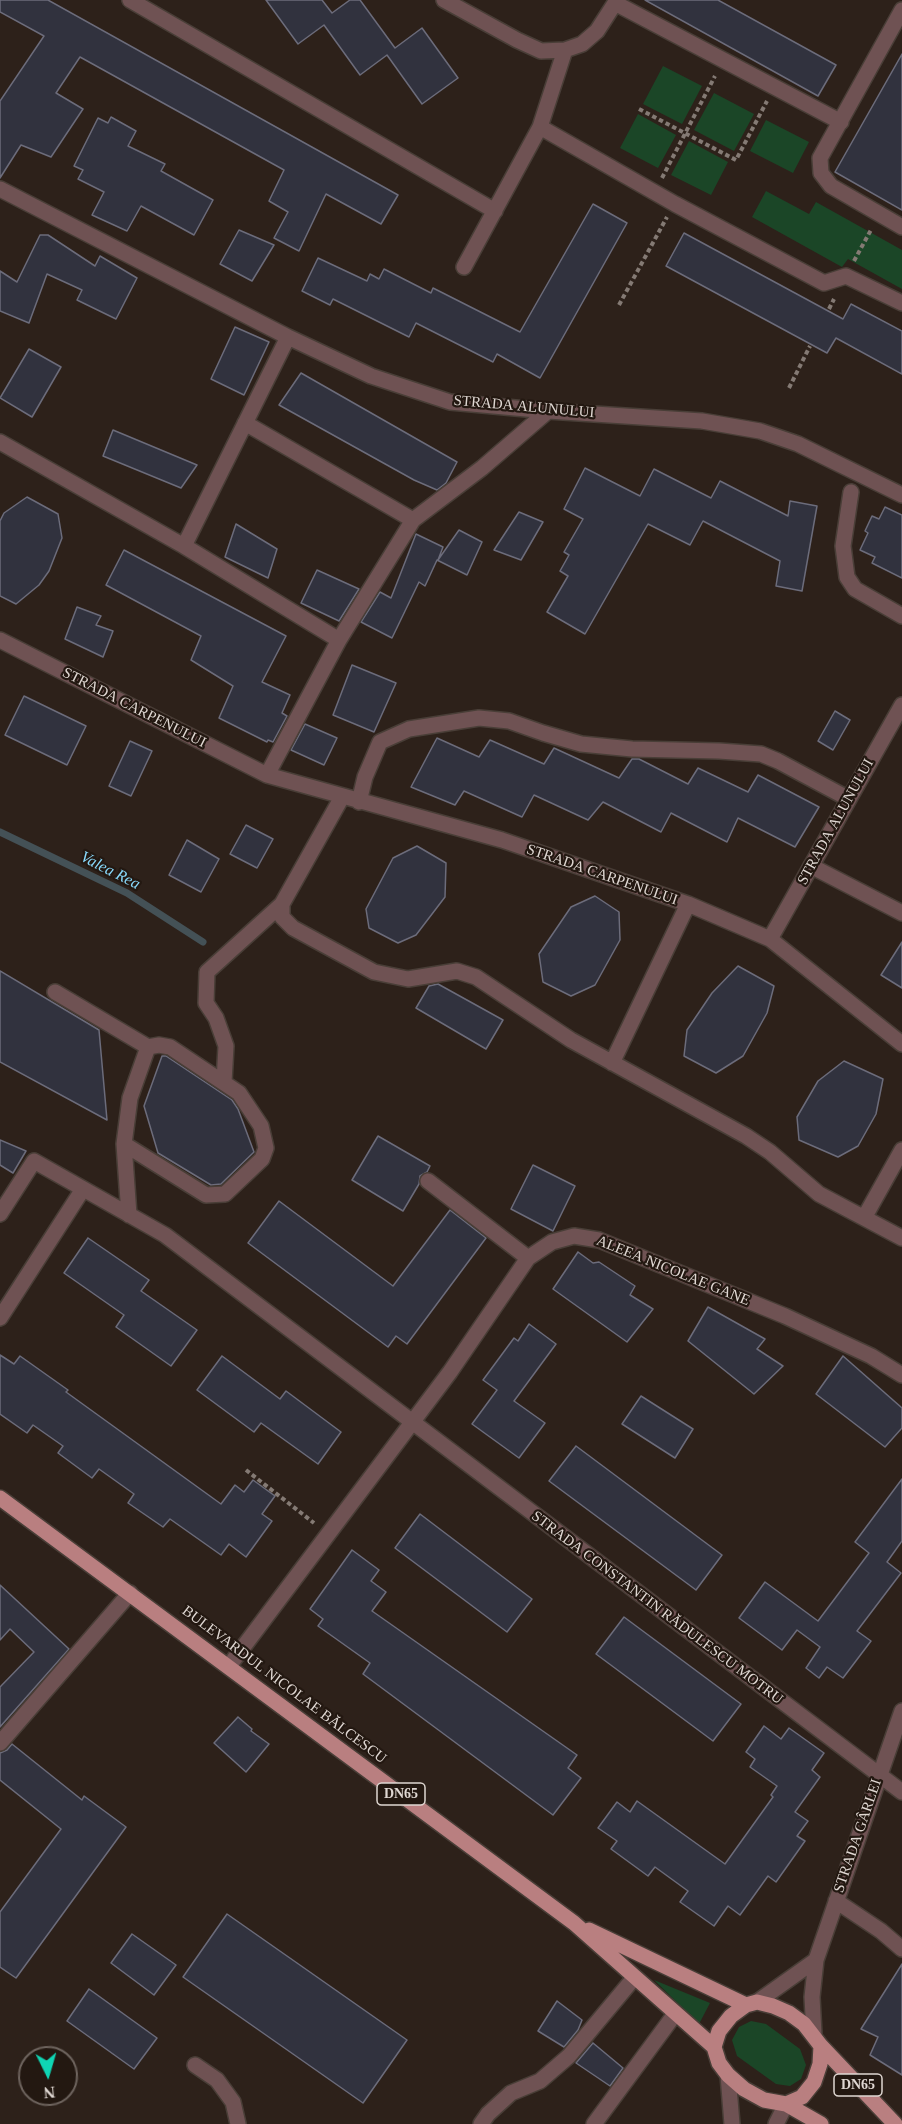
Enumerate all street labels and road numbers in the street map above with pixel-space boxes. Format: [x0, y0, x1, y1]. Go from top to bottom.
street label: STRADA ALUNULUI [453, 392, 595, 422]
street label: STRADA CARPENULUI [59, 664, 209, 752]
street label: STRADA ALUNULUI [794, 756, 878, 888]
street label: STRADA CARPENULUI [524, 841, 680, 909]
street label: ALEEA NICOLAE GANE [594, 1232, 752, 1310]
street label: STRADA CONSTANTIN RĂDULESCU MOTRU [528, 1508, 786, 1708]
street label: BULEVARDUL NICOLAE BĂLCESCU [178, 1602, 390, 1768]
street label: STRADA GÂRLEI [830, 1777, 886, 1895]
road number: DN65 [377, 1783, 425, 1805]
road number: DN65 [834, 2074, 882, 2096]

